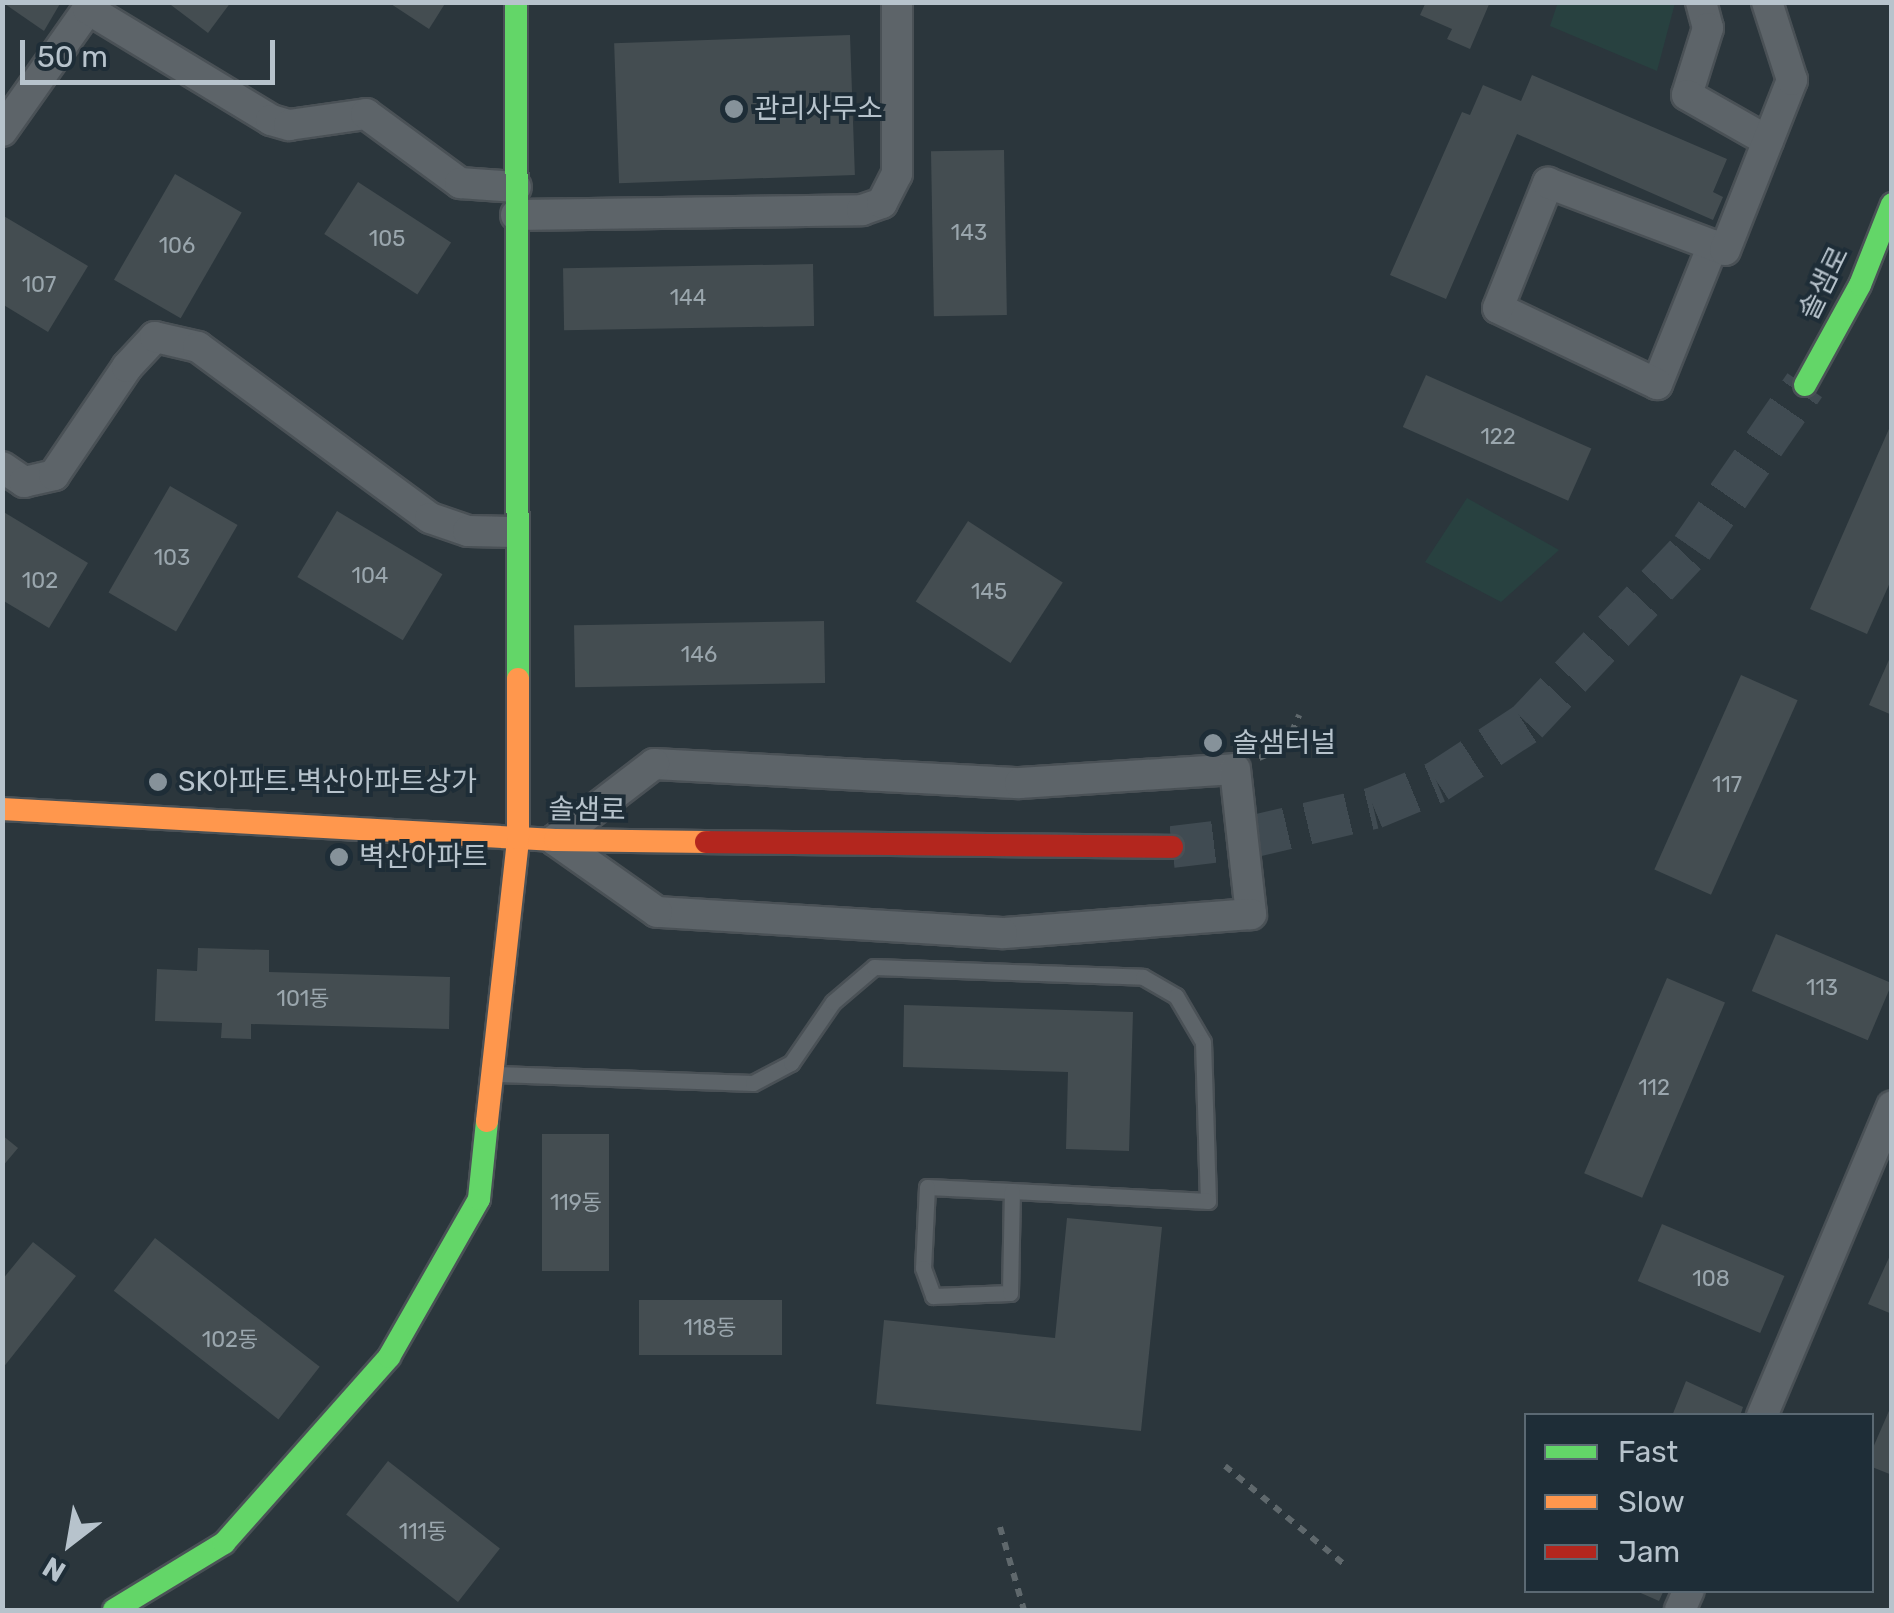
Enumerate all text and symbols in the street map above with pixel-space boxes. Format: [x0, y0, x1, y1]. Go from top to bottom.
scale bar [25, 20, 280, 82]
text: 50 m [37, 39, 108, 75]
place label: 관리사무소 [754, 92, 883, 126]
marker: 관리사무소 [723, 98, 745, 120]
house number: 143 [951, 220, 987, 246]
house number: 105 [369, 226, 405, 252]
house number: 106 [159, 233, 195, 259]
street label: 솔샘로 [1792, 241, 1856, 325]
house number: 107 [22, 272, 56, 298]
house number: 144 [670, 285, 706, 311]
house number: 122 [1480, 424, 1516, 450]
house number: 103 [154, 545, 190, 571]
house number: 104 [351, 563, 389, 589]
house number: 102 [22, 568, 58, 594]
house number: 145 [971, 579, 1007, 605]
house number: 146 [681, 642, 717, 668]
place label: 솔샘터널 [1233, 726, 1336, 760]
marker: 솔샘터널 [1202, 732, 1224, 754]
place label: SK아파트.벽산아파트상가 [178, 765, 477, 799]
marker: SK아파트.벽산아파트상가 [147, 771, 169, 793]
house number: 117 [1712, 772, 1742, 798]
street label: 솔샘로 [548, 793, 626, 827]
place label: 벽산아파트 [359, 840, 488, 874]
marker: 벽산아파트 [328, 846, 350, 868]
house number: 113 [1806, 975, 1838, 1001]
house number: 101동 [276, 986, 330, 1012]
house number: 112 [1638, 1075, 1670, 1101]
house number: 119동 [550, 1190, 602, 1216]
house number: 108 [1692, 1266, 1730, 1292]
house number: 118동 [683, 1315, 737, 1341]
house number: 102동 [202, 1327, 258, 1353]
legend [1524, 1413, 1874, 1593]
text: Fast [1618, 1434, 1678, 1470]
text: Slow [1618, 1484, 1685, 1520]
north arrow [20, 1493, 120, 1593]
house number: 111동 [399, 1519, 447, 1545]
text: Jam [1618, 1534, 1680, 1570]
text: N [37, 1550, 71, 1588]

